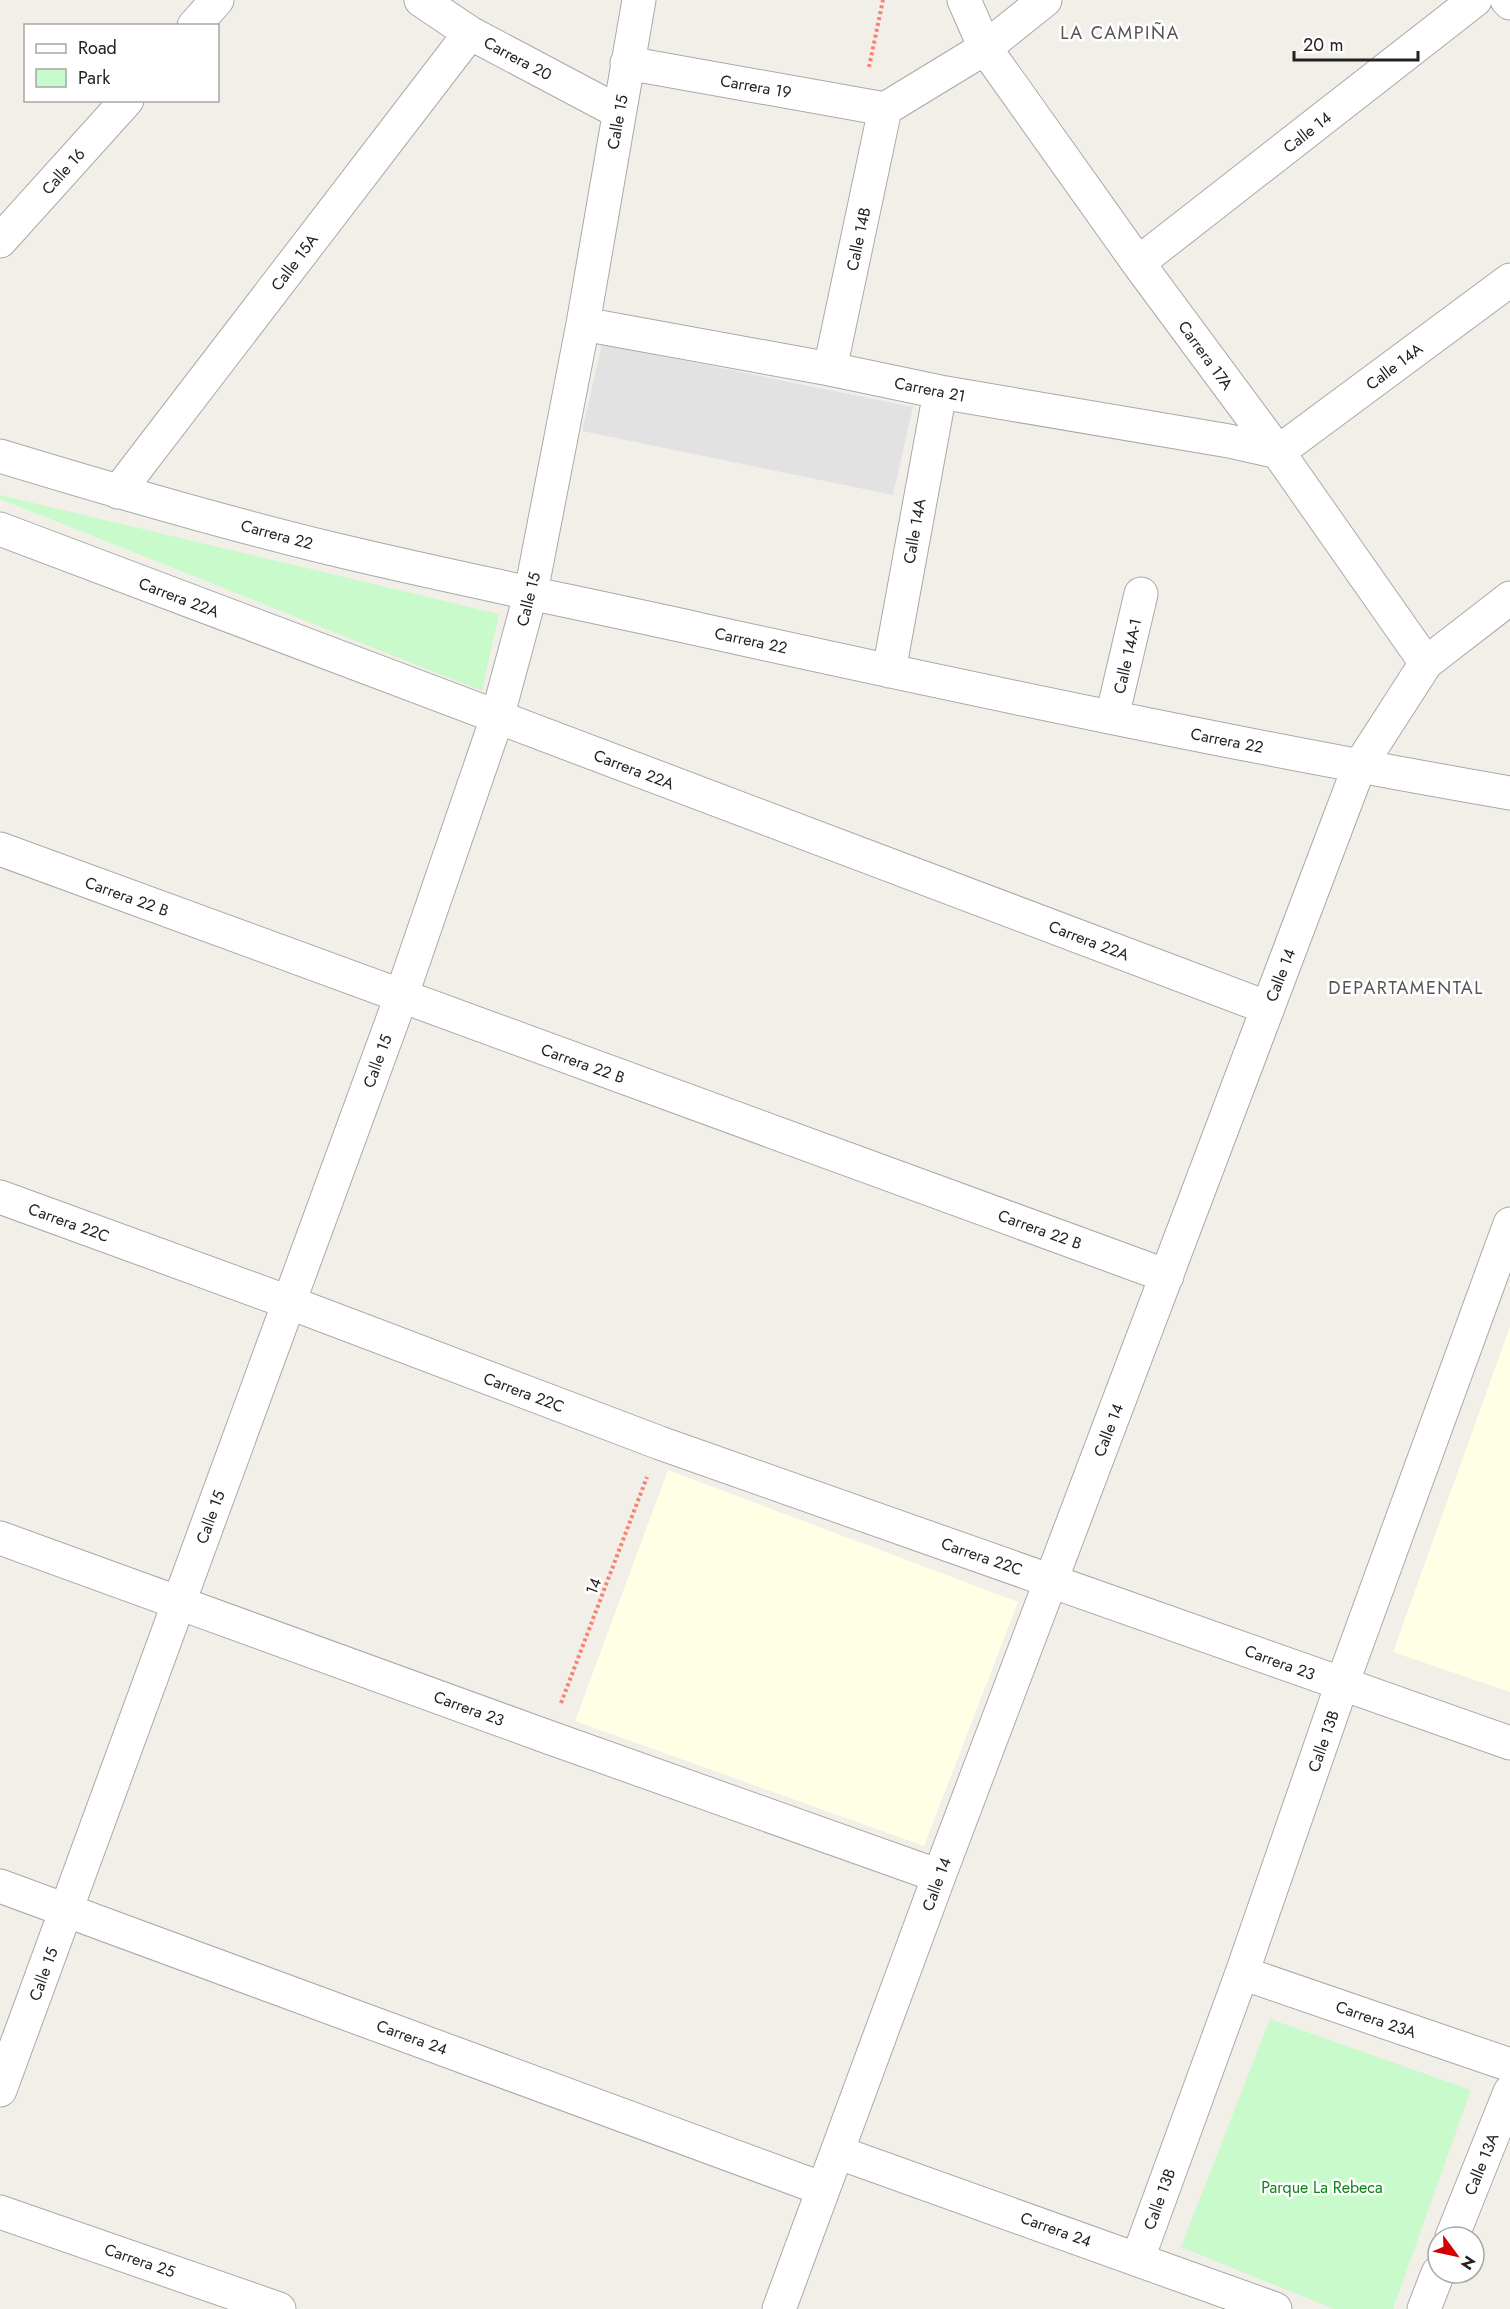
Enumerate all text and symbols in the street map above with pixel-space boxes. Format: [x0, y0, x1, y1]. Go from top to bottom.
district label: LA CAMPIÑA [1060, 20, 1180, 46]
legend [24, 24, 219, 102]
scale bar [1294, 24, 1418, 62]
street label: Carrera 20 [480, 31, 556, 86]
text: 20 m [1303, 32, 1343, 58]
text: Road [78, 35, 117, 61]
text: Park [78, 65, 110, 91]
street label: Carrera 19 [718, 69, 793, 104]
street label: Calle 15 [601, 93, 634, 151]
street label: Calle 14 [1278, 106, 1336, 159]
street label: Calle 16 [36, 143, 90, 200]
street label: Calle 14B [841, 205, 876, 273]
street label: Calle 15A [265, 229, 324, 296]
street label: Carrera 17A [1173, 316, 1239, 395]
street label: Calle 14A [1361, 337, 1428, 395]
street label: Carrera 21 [892, 371, 967, 408]
street label: Calle 14A [897, 496, 932, 566]
street label: Carrera 22 [238, 514, 316, 555]
street label: Calle 15 [511, 570, 546, 629]
street label: Carrera 22A [135, 572, 223, 623]
street label: Calle 14A-1 [1108, 616, 1147, 696]
street label: Carrera 22 [712, 622, 789, 659]
street label: Carrera 22 [1188, 722, 1265, 759]
street label: Carrera 22A [590, 744, 678, 795]
street label: Carrera 22 B [82, 871, 172, 922]
street label: Carrera 22A [1045, 915, 1133, 966]
street label: Calle 14 [1260, 945, 1301, 1005]
district label: DEPARTAMENTAL [1328, 975, 1484, 1001]
street label: Calle 15 [357, 1031, 398, 1091]
street label: Carrera 22 B [538, 1038, 628, 1089]
street label: Carrera 22C [25, 1197, 113, 1248]
street label: Carrera 22 B [995, 1204, 1085, 1255]
street label: Carrera 22C [480, 1367, 568, 1418]
street label: Calle 14 [1088, 1400, 1129, 1460]
street label: Calle 15 [190, 1487, 231, 1547]
street label: Carrera 22C [938, 1532, 1026, 1581]
street label: 14 [580, 1574, 607, 1598]
street label: Carrera 23 [1241, 1639, 1319, 1686]
street label: Carrera 23 [430, 1685, 508, 1732]
street label: Calle 13B [1302, 1707, 1345, 1775]
street label: Calle 14 [916, 1854, 957, 1914]
street label: Calle 15 [23, 1944, 64, 2004]
street label: Carrera 23A [1332, 1995, 1420, 2044]
street label: Carrera 24 [373, 2014, 451, 2061]
street label: Calle 13A [1459, 2129, 1505, 2199]
street label: Calle 13B [1138, 2165, 1181, 2233]
park label: Parque La Rebeca [1261, 2176, 1383, 2199]
street label: Carrera 24 [1017, 2206, 1095, 2253]
north arrow [1426, 2225, 1486, 2285]
street label: Carrera 25 [101, 2238, 178, 2283]
text: N [1455, 2251, 1481, 2274]

